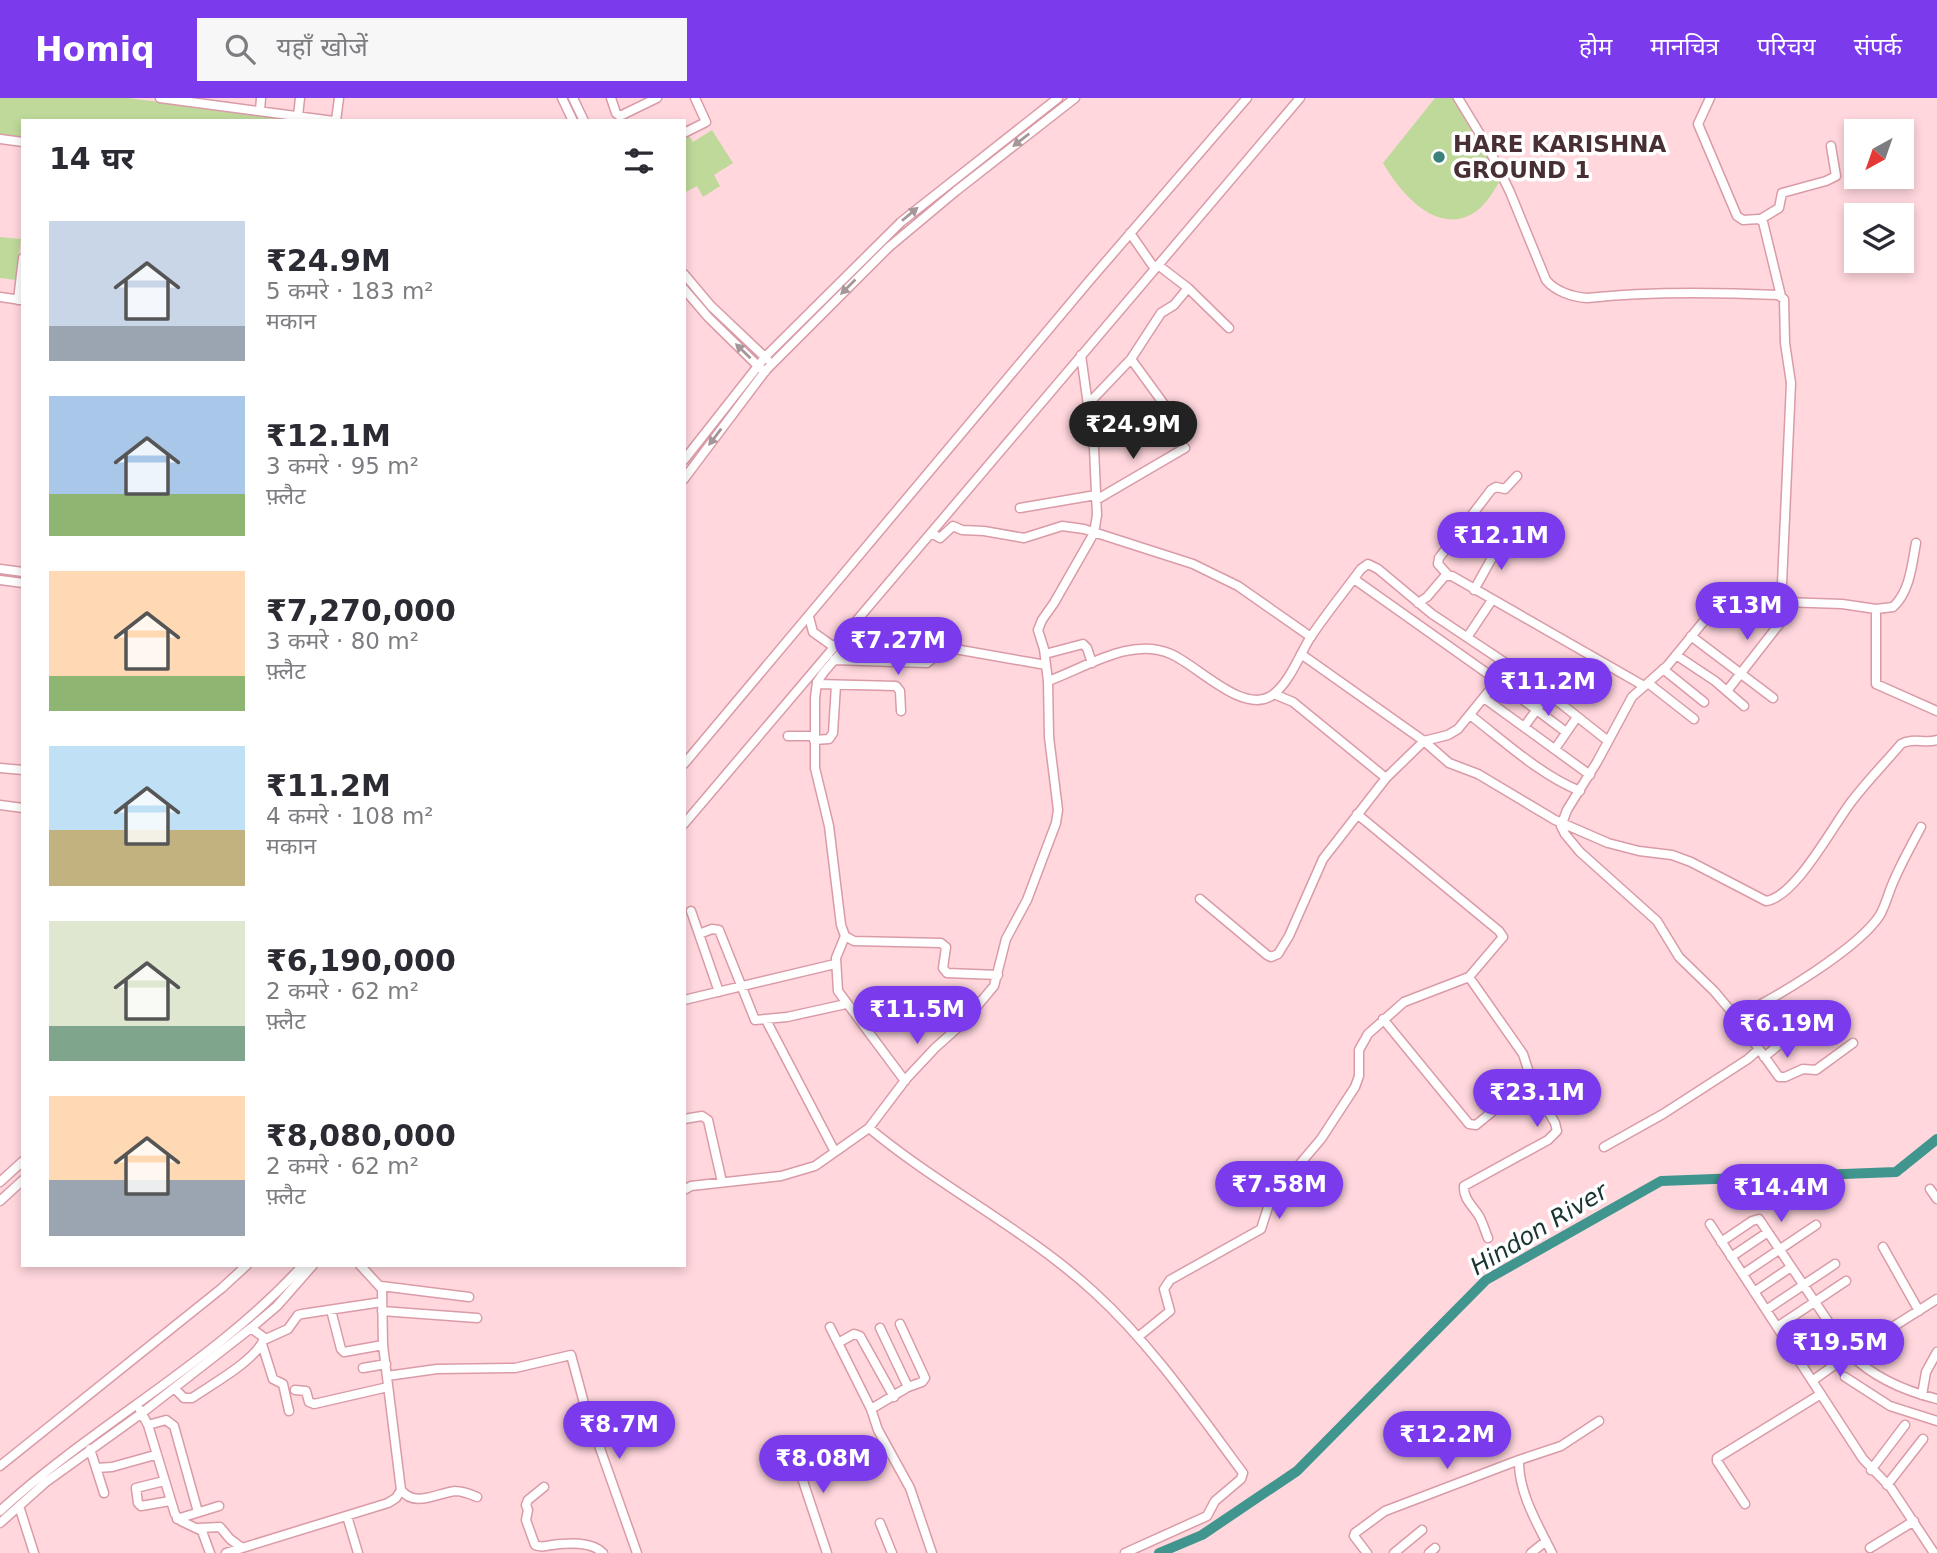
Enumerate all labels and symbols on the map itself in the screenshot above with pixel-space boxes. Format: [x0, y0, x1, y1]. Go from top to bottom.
north arrow [1844, 119, 1914, 189]
place label: HARE KARISHNA GROUND 1 [1453, 131, 1666, 183]
one-way arrow [1012, 132, 1030, 146]
marker: HARE KARISHNA GROUND 1 [1431, 149, 1447, 165]
one-way arrow [902, 207, 919, 222]
one-way arrow [840, 279, 857, 296]
one-way arrow [734, 342, 751, 359]
pin: ₹24.9M [1076, 402, 1190, 461]
one-way arrow [708, 428, 723, 446]
pin: ₹12.1M [1444, 512, 1558, 572]
pin: ₹13M [1706, 582, 1788, 642]
pin: ₹7.27M [841, 618, 955, 677]
pin: ₹11.2M [1491, 658, 1605, 718]
pin: ₹11.5M [860, 986, 974, 1046]
pin: ₹6.19M [1730, 1000, 1844, 1060]
pin: ₹23.1M [1480, 1070, 1594, 1129]
pin: ₹7.58M [1222, 1162, 1336, 1221]
pin: ₹14.4M [1724, 1164, 1838, 1224]
water label: Hindon River [1465, 1176, 1614, 1281]
pin: ₹19.5M [1783, 1320, 1897, 1379]
pin: ₹8.7M [570, 1402, 668, 1461]
pin: ₹12.2M [1390, 1412, 1504, 1471]
pin: ₹8.08M [766, 1436, 880, 1495]

